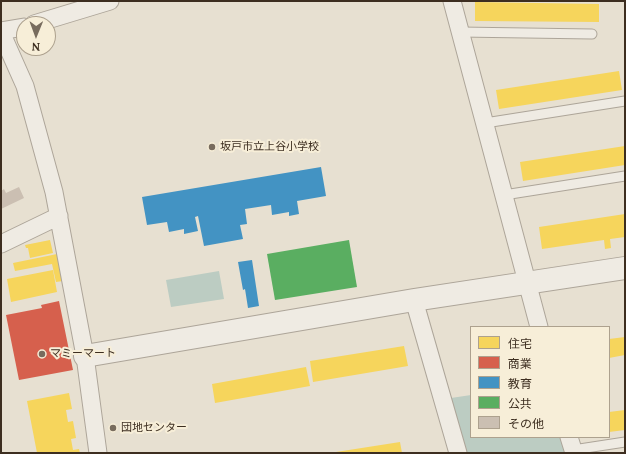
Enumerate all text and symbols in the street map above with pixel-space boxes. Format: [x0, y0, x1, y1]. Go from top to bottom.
north arrow [16, 16, 56, 56]
text: N [31, 40, 40, 54]
place label: 坂戸市立上谷小学校 [220, 140, 319, 154]
marker: 坂戸市立上谷小学校 [207, 142, 217, 152]
legend [470, 326, 610, 438]
text: 住宅 [508, 336, 532, 351]
place label: マミーマート [50, 347, 116, 361]
marker: マミーマート [37, 349, 47, 359]
text: 商業 [508, 356, 532, 371]
text: 教育 [508, 376, 532, 391]
text: 公共 [508, 396, 532, 411]
text: その他 [508, 416, 544, 431]
place label: 団地センター [121, 421, 187, 435]
marker: 団地センター [108, 423, 118, 433]

